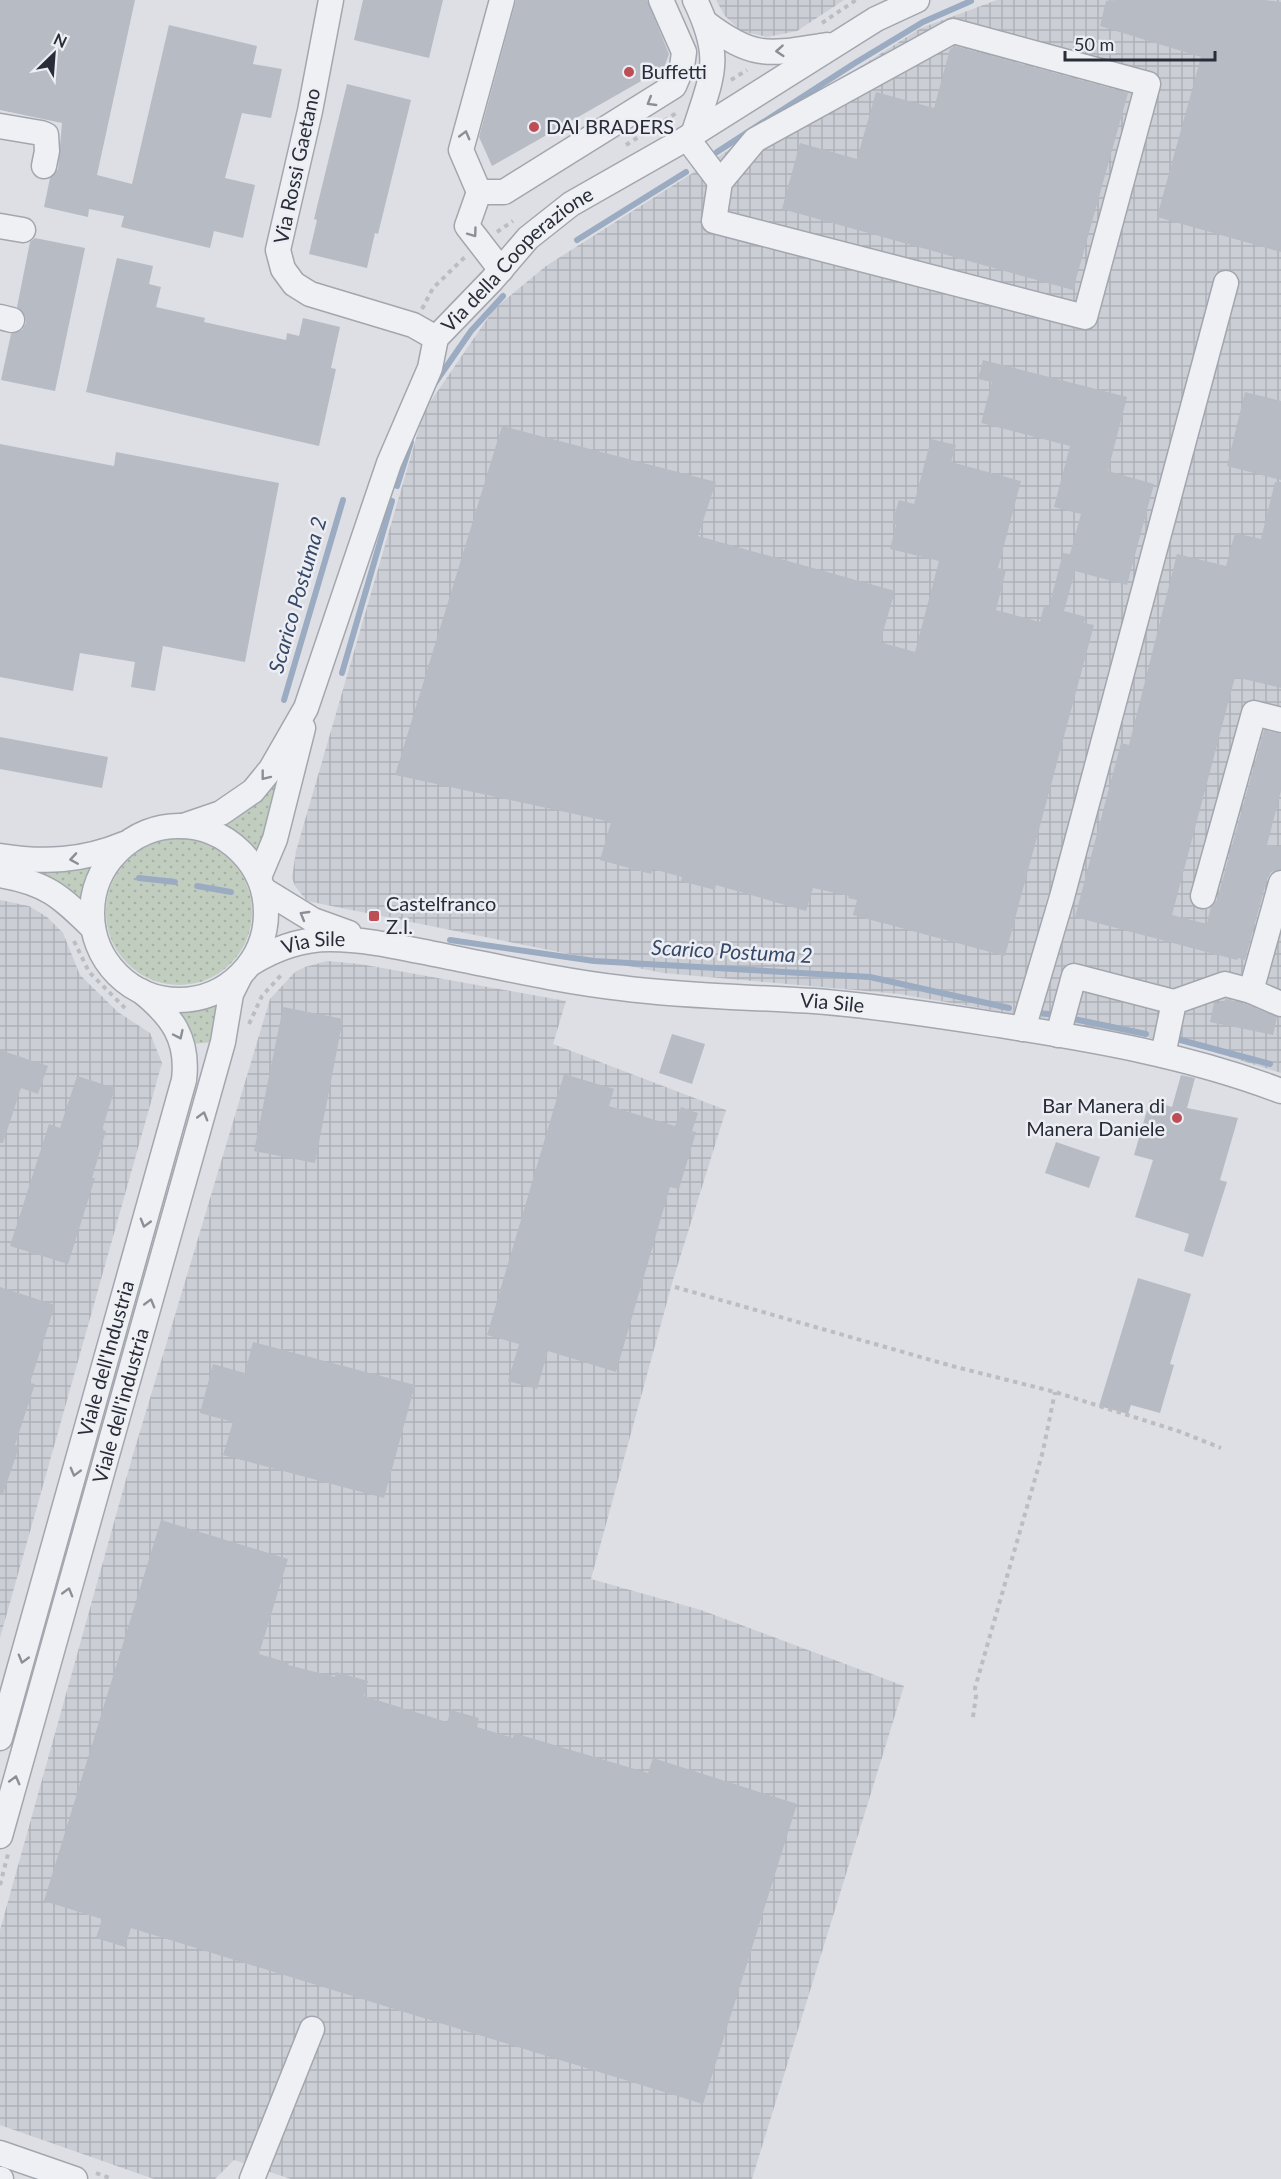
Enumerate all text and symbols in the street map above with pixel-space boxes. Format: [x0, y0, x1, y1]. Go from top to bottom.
north arrow [24, 24, 84, 84]
scale bar [1065, 24, 1215, 62]
text: N [51, 29, 70, 51]
text: 50 m [1074, 33, 1114, 55]
one-way arrow [776, 45, 785, 58]
place label: Buffetti [641, 59, 707, 83]
marker: Buffetti [622, 65, 636, 79]
street label: Via Rossi Gaetano [268, 86, 324, 246]
one-way arrow [647, 95, 657, 107]
place label: DAI BRADERS [546, 114, 674, 138]
marker: DAI BRADERS [527, 120, 541, 134]
one-way arrow [458, 130, 470, 141]
street label: Via della Cooperazione [436, 181, 597, 336]
one-way arrow [466, 227, 477, 238]
water label: Scarico Postuma 2 [262, 514, 331, 676]
one-way arrow [262, 769, 273, 780]
one-way arrow [69, 852, 78, 864]
place label: Castelfranco Z.I. [386, 891, 496, 938]
marker: Castelfranco Z.I. [367, 909, 381, 923]
one-way arrow [300, 911, 310, 922]
street label: Via Sile [278, 926, 346, 958]
water label: Scarico Postuma 2 [651, 934, 813, 967]
street label: Via Sile [799, 987, 866, 1017]
one-way arrow [171, 1028, 183, 1039]
place label: Bar Manera di Manera Daniele [1026, 1093, 1165, 1140]
one-way arrow [195, 1111, 208, 1121]
marker: Bar Manera di Manera Daniele [1170, 1111, 1184, 1125]
one-way arrow [139, 1218, 152, 1228]
street label: Viale dell'Industria [72, 1278, 138, 1439]
one-way arrow [143, 1299, 155, 1309]
street label: Viale dell'industria [87, 1325, 153, 1486]
one-way arrow [70, 1466, 82, 1476]
one-way arrow [61, 1587, 74, 1597]
one-way arrow [18, 1653, 30, 1664]
one-way arrow [8, 1775, 21, 1785]

